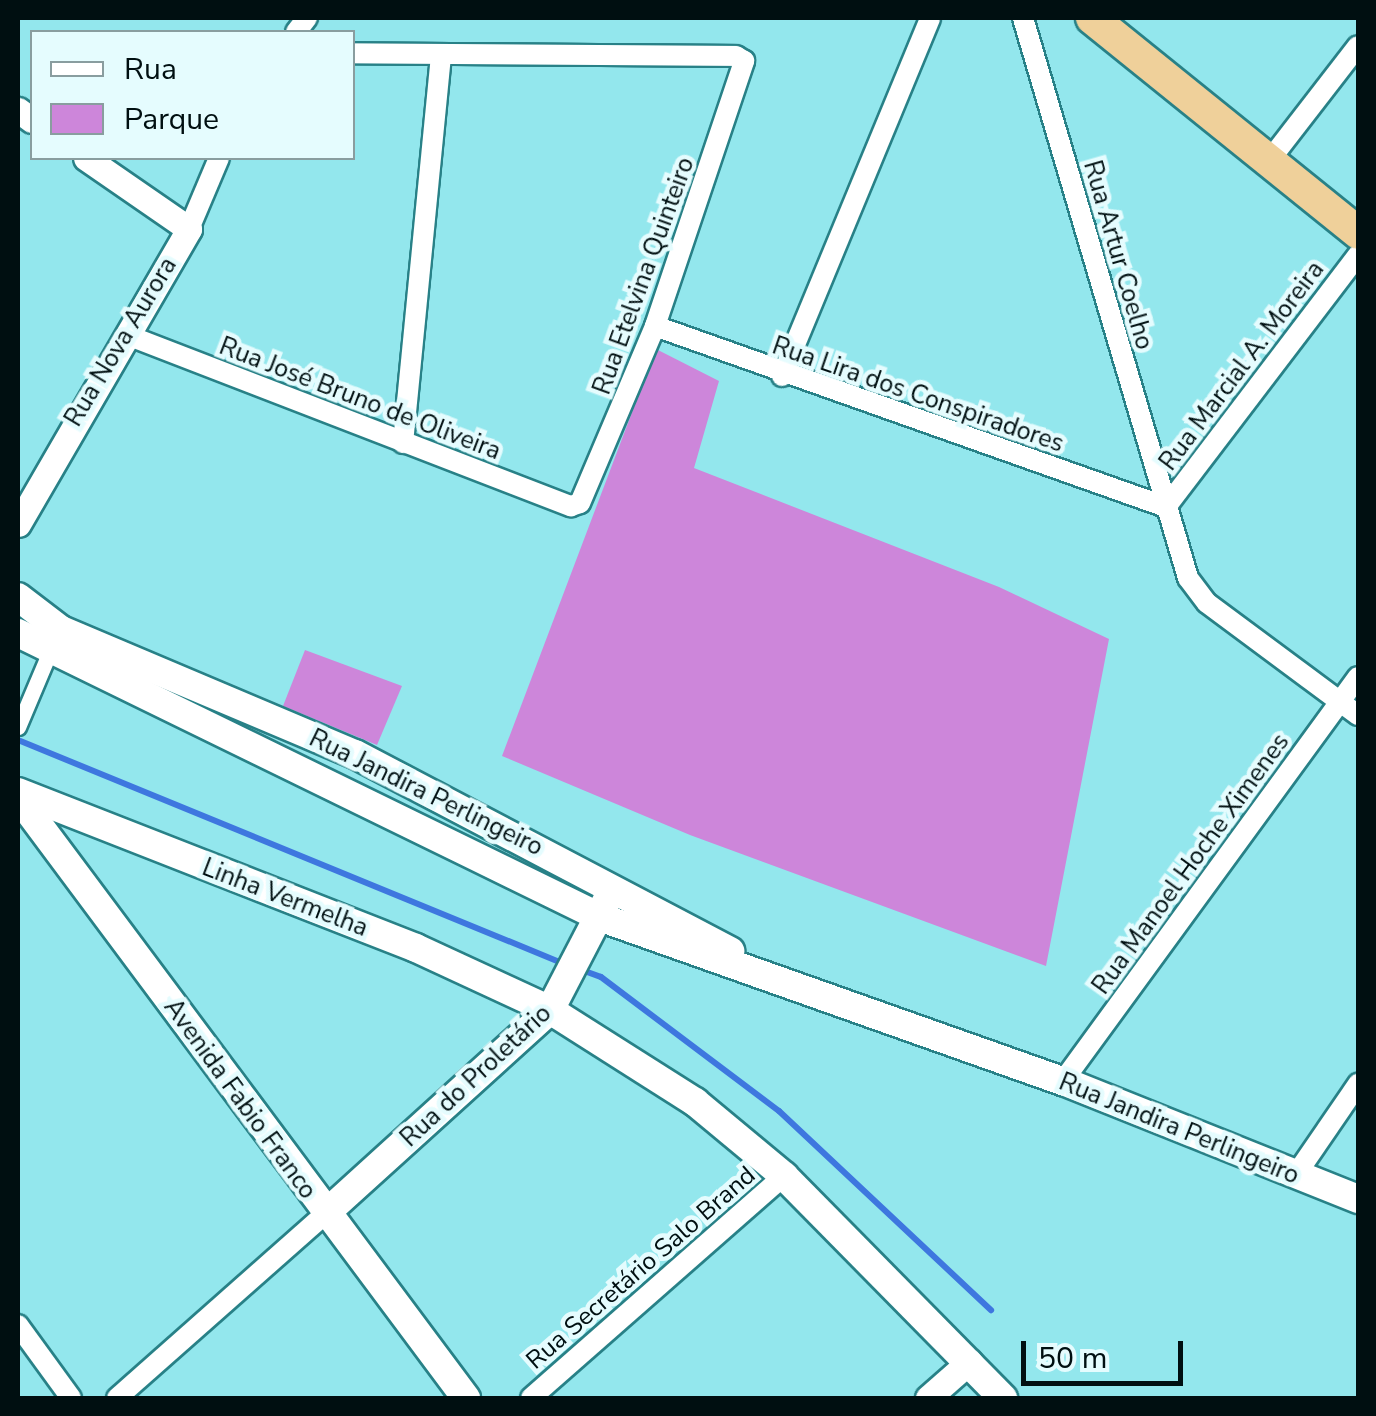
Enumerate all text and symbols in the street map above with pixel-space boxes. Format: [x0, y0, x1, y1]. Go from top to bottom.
legend [30, 30, 355, 160]
text: Rua [124, 49, 177, 90]
text: Parque [124, 99, 219, 140]
street label: Rua Etelvina Quinteiro [587, 153, 701, 399]
street label: Rua Artur Coelho [1077, 157, 1159, 353]
street label: Rua Nova Aurora [59, 252, 183, 432]
street label: Rua Marcial A. Moreira [1153, 255, 1331, 477]
street label: Rua José Bruno de Oliveira [215, 331, 505, 467]
street label: Rua Lira dos Conspiradores [768, 331, 1068, 459]
street label: Rua Jandira Perlingeiro [304, 723, 548, 863]
street label: Rua Manoel Hoche Ximenes [1086, 728, 1296, 1000]
street label: Linha Vermelha [198, 853, 372, 943]
street label: Avenida Fabio Franco [157, 993, 323, 1205]
street label: Rua do Proletário [395, 999, 557, 1153]
street label: Rua Jandira Perlingeiro [1055, 1067, 1303, 1191]
street label: Rua Secretário Salo Brand [520, 1160, 762, 1376]
scale bar [1026, 1321, 1188, 1383]
text: 50 m [1038, 1338, 1107, 1379]

